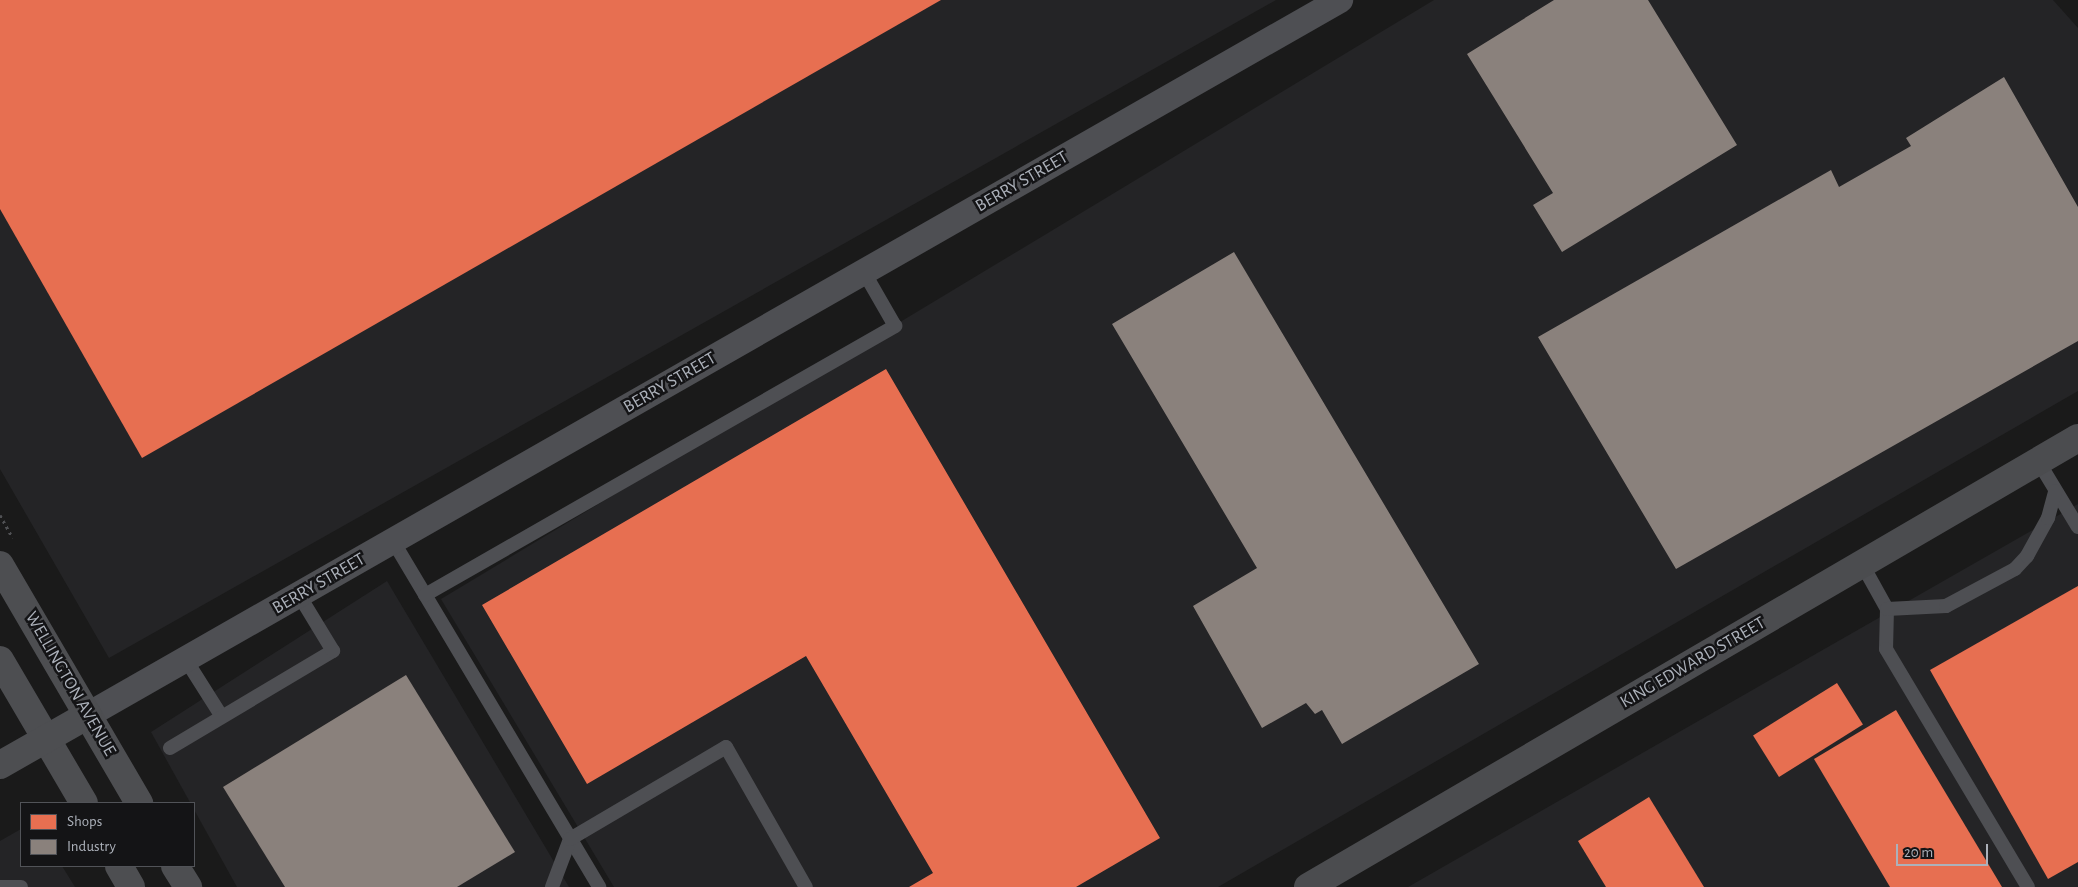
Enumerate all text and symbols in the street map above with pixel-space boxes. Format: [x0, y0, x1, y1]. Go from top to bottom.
street label: BERRY STREET [972, 147, 1072, 217]
street label: BERRY STREET [620, 348, 720, 418]
street label: BERRY STREET [269, 549, 369, 619]
street label: WELLINGTON AVENUE [20, 608, 120, 760]
street label: KING EDWARD STREET [1616, 613, 1770, 713]
legend [20, 802, 195, 867]
text: Shops [67, 814, 102, 829]
scale bar [1898, 834, 1990, 866]
text: Industry [67, 839, 116, 854]
text: 20 m [1904, 845, 1933, 860]

